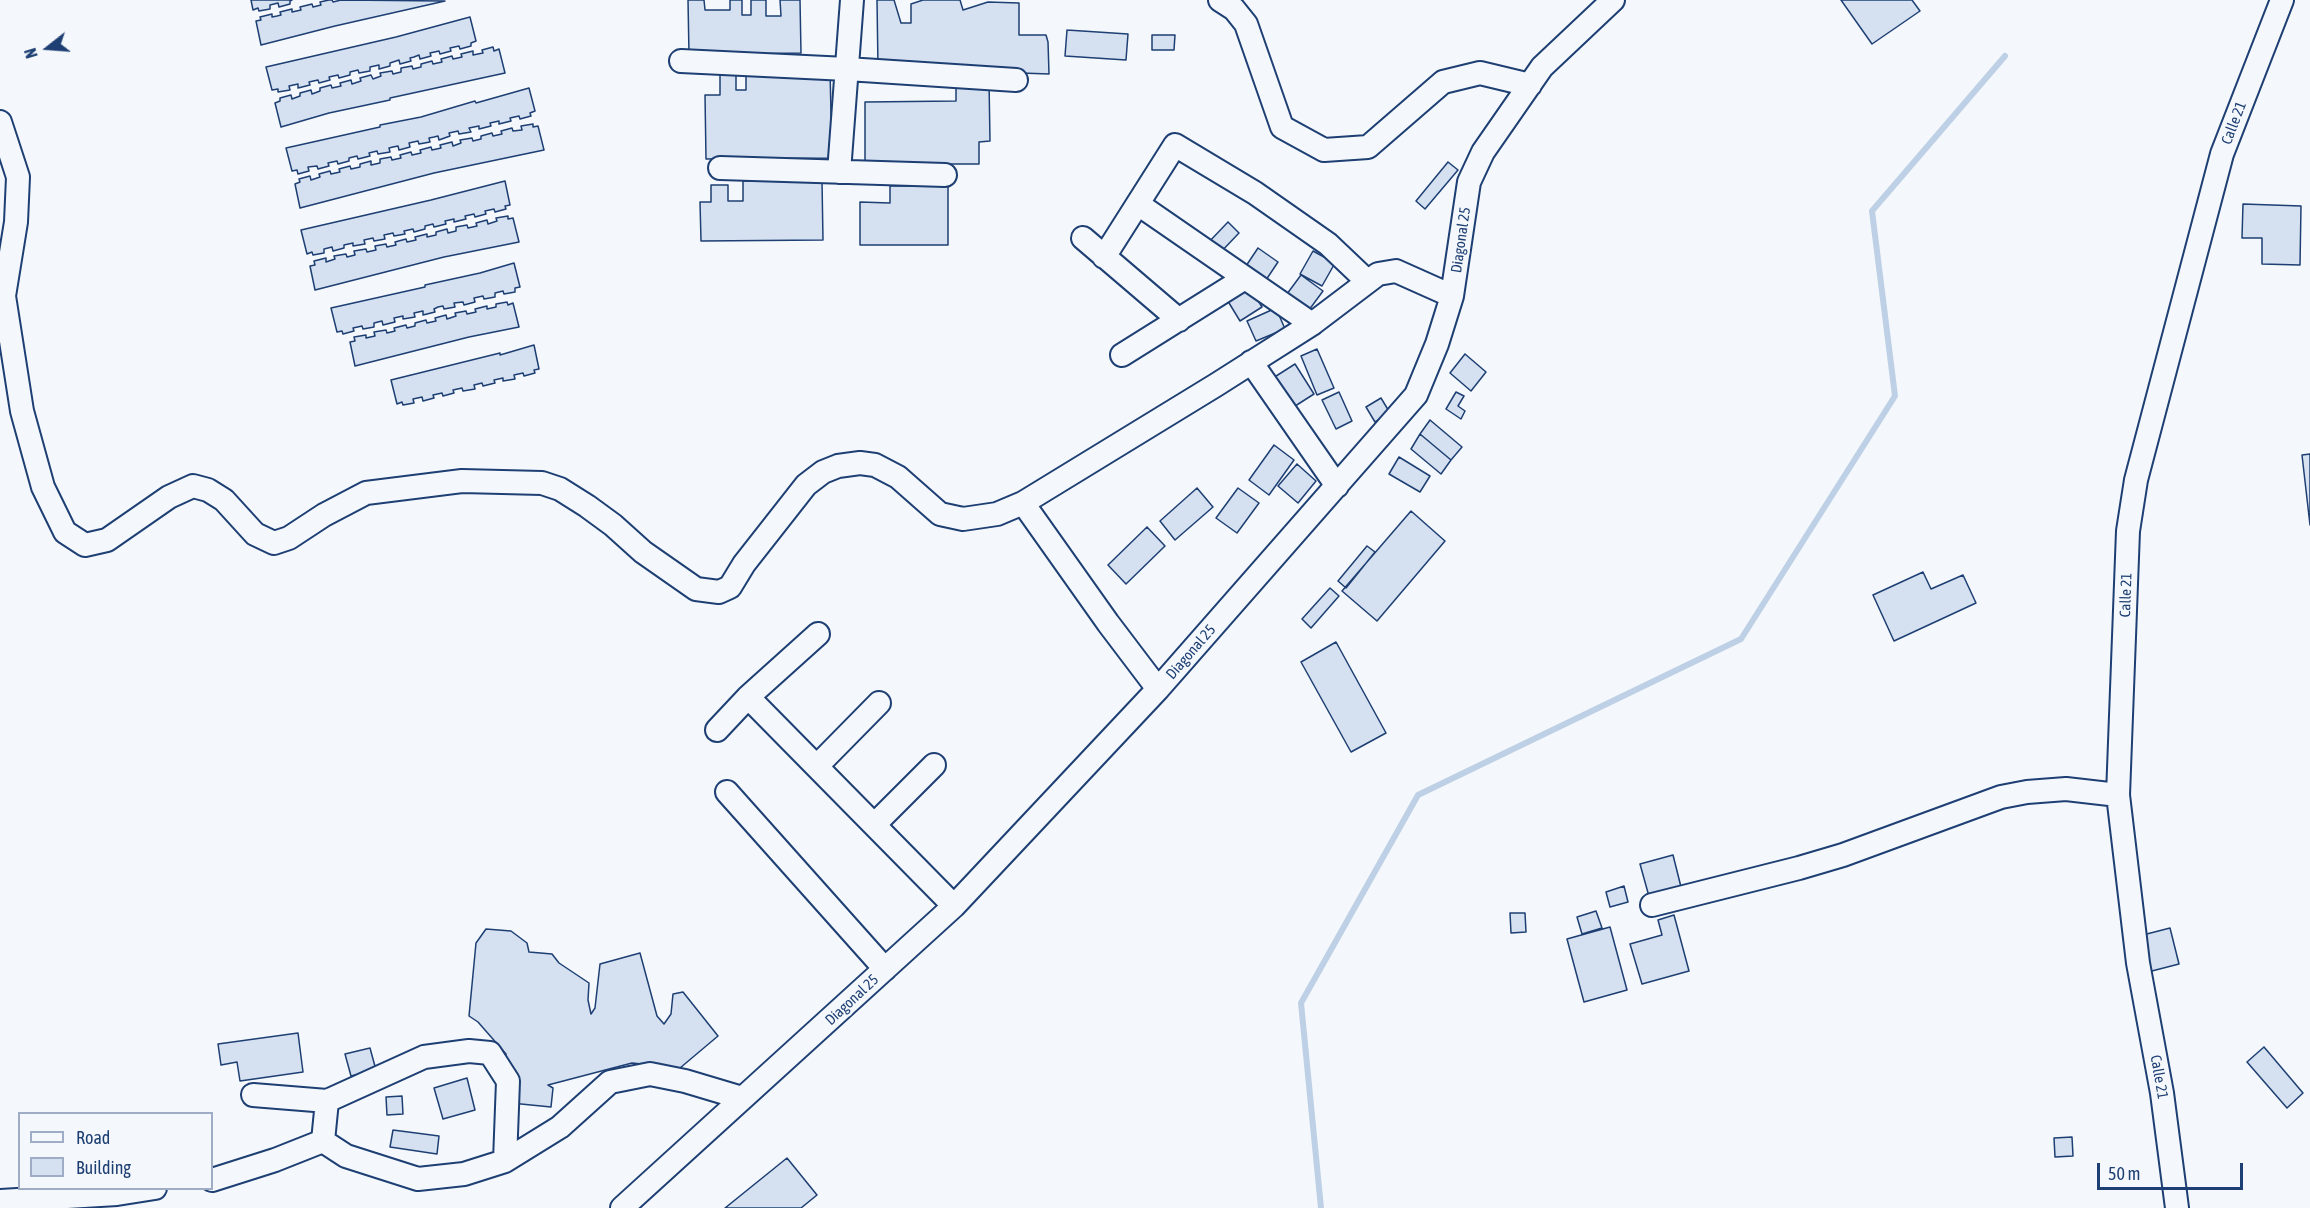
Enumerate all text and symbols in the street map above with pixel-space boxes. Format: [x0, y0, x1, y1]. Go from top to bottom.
north arrow [18, 18, 78, 78]
text: N [21, 46, 41, 60]
street label: Calle 21 [2218, 99, 2250, 147]
street label: Diagonal 25 [1447, 206, 1475, 274]
street label: Calle 21 [2116, 572, 2136, 618]
street label: Diagonal 25 [1162, 621, 1220, 683]
street label: Diagonal 25 [822, 971, 882, 1029]
street label: Calle 21 [2146, 1054, 2172, 1100]
legend [18, 1112, 213, 1190]
text: Road [76, 1127, 110, 1148]
scale bar [2100, 1151, 2246, 1189]
text: Building [76, 1157, 131, 1178]
text: 50 m [2108, 1163, 2140, 1184]

